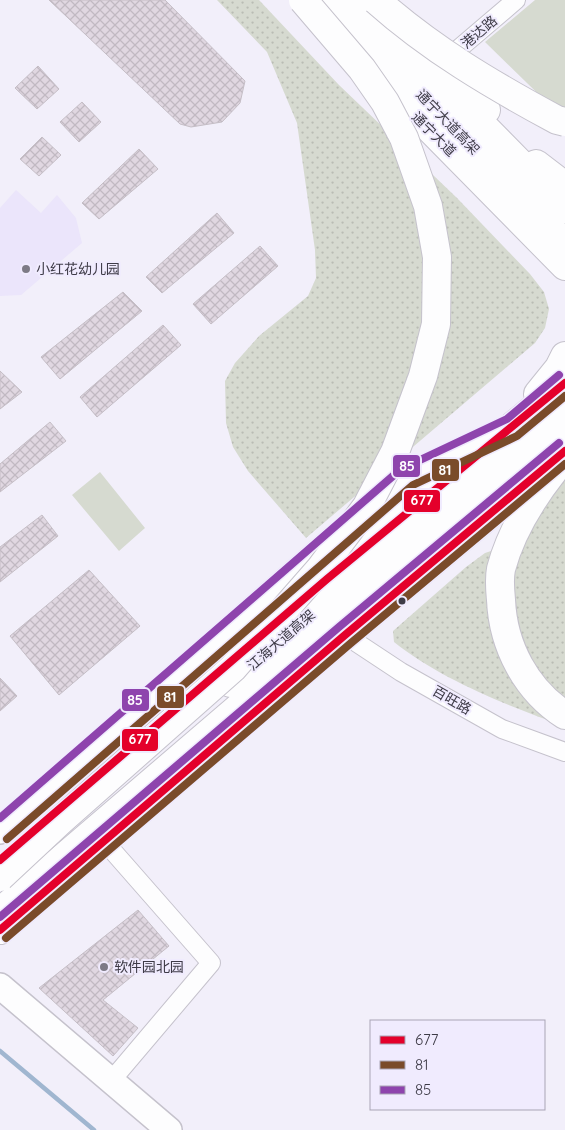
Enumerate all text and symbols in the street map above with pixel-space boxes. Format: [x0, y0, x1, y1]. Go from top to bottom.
street label: 港达路 [457, 12, 501, 52]
street label: 通宁大道高架 [413, 86, 483, 158]
street label: 通宁大道 [408, 108, 460, 160]
place label: 小红花幼儿园 [36, 260, 120, 278]
marker: 小红花幼儿园 [20, 263, 32, 275]
line badge: 85 [392, 454, 421, 478]
text: 85 [399, 457, 415, 475]
line badge: 81 [431, 458, 460, 482]
text: 81 [438, 461, 452, 479]
line badge: 677 [403, 489, 441, 513]
text: 677 [410, 491, 434, 509]
unlabelled marker [397, 596, 407, 606]
street label: 江海大道高架 [243, 606, 319, 674]
street label: 百旺路 [429, 682, 475, 718]
line badge: 81 [156, 685, 185, 709]
line badge: 85 [121, 688, 150, 712]
text: 81 [163, 688, 177, 706]
text: 85 [127, 691, 143, 709]
line badge: 677 [121, 728, 159, 752]
text: 677 [128, 730, 152, 748]
place label: 软件园北园 [114, 958, 184, 976]
marker: 软件园北园 [98, 961, 110, 973]
legend [370, 1020, 545, 1110]
text: 677 [415, 1030, 439, 1049]
text: 81 [415, 1055, 429, 1074]
text: 85 [415, 1080, 431, 1099]

